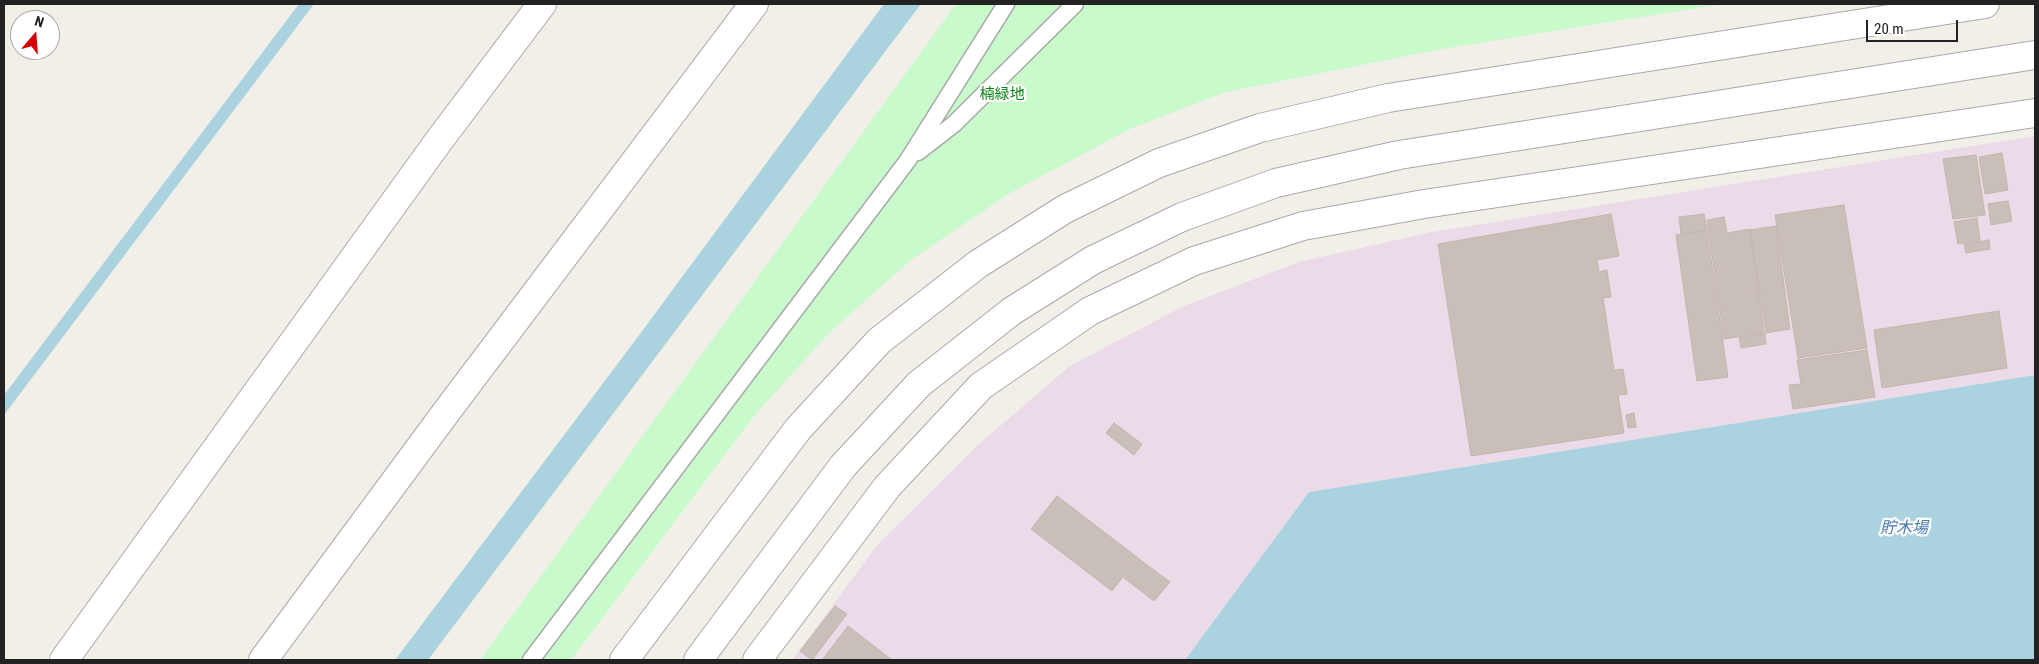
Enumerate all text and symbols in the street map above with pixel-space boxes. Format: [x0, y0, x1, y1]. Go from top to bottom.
north arrow [10, 10, 60, 60]
scale bar [1869, 10, 1962, 42]
text: N [33, 13, 46, 31]
text: 20 m [1874, 20, 1904, 38]
park label: 楠緑地 [980, 86, 1024, 104]
water label: 貯木場 [1880, 519, 1928, 539]

